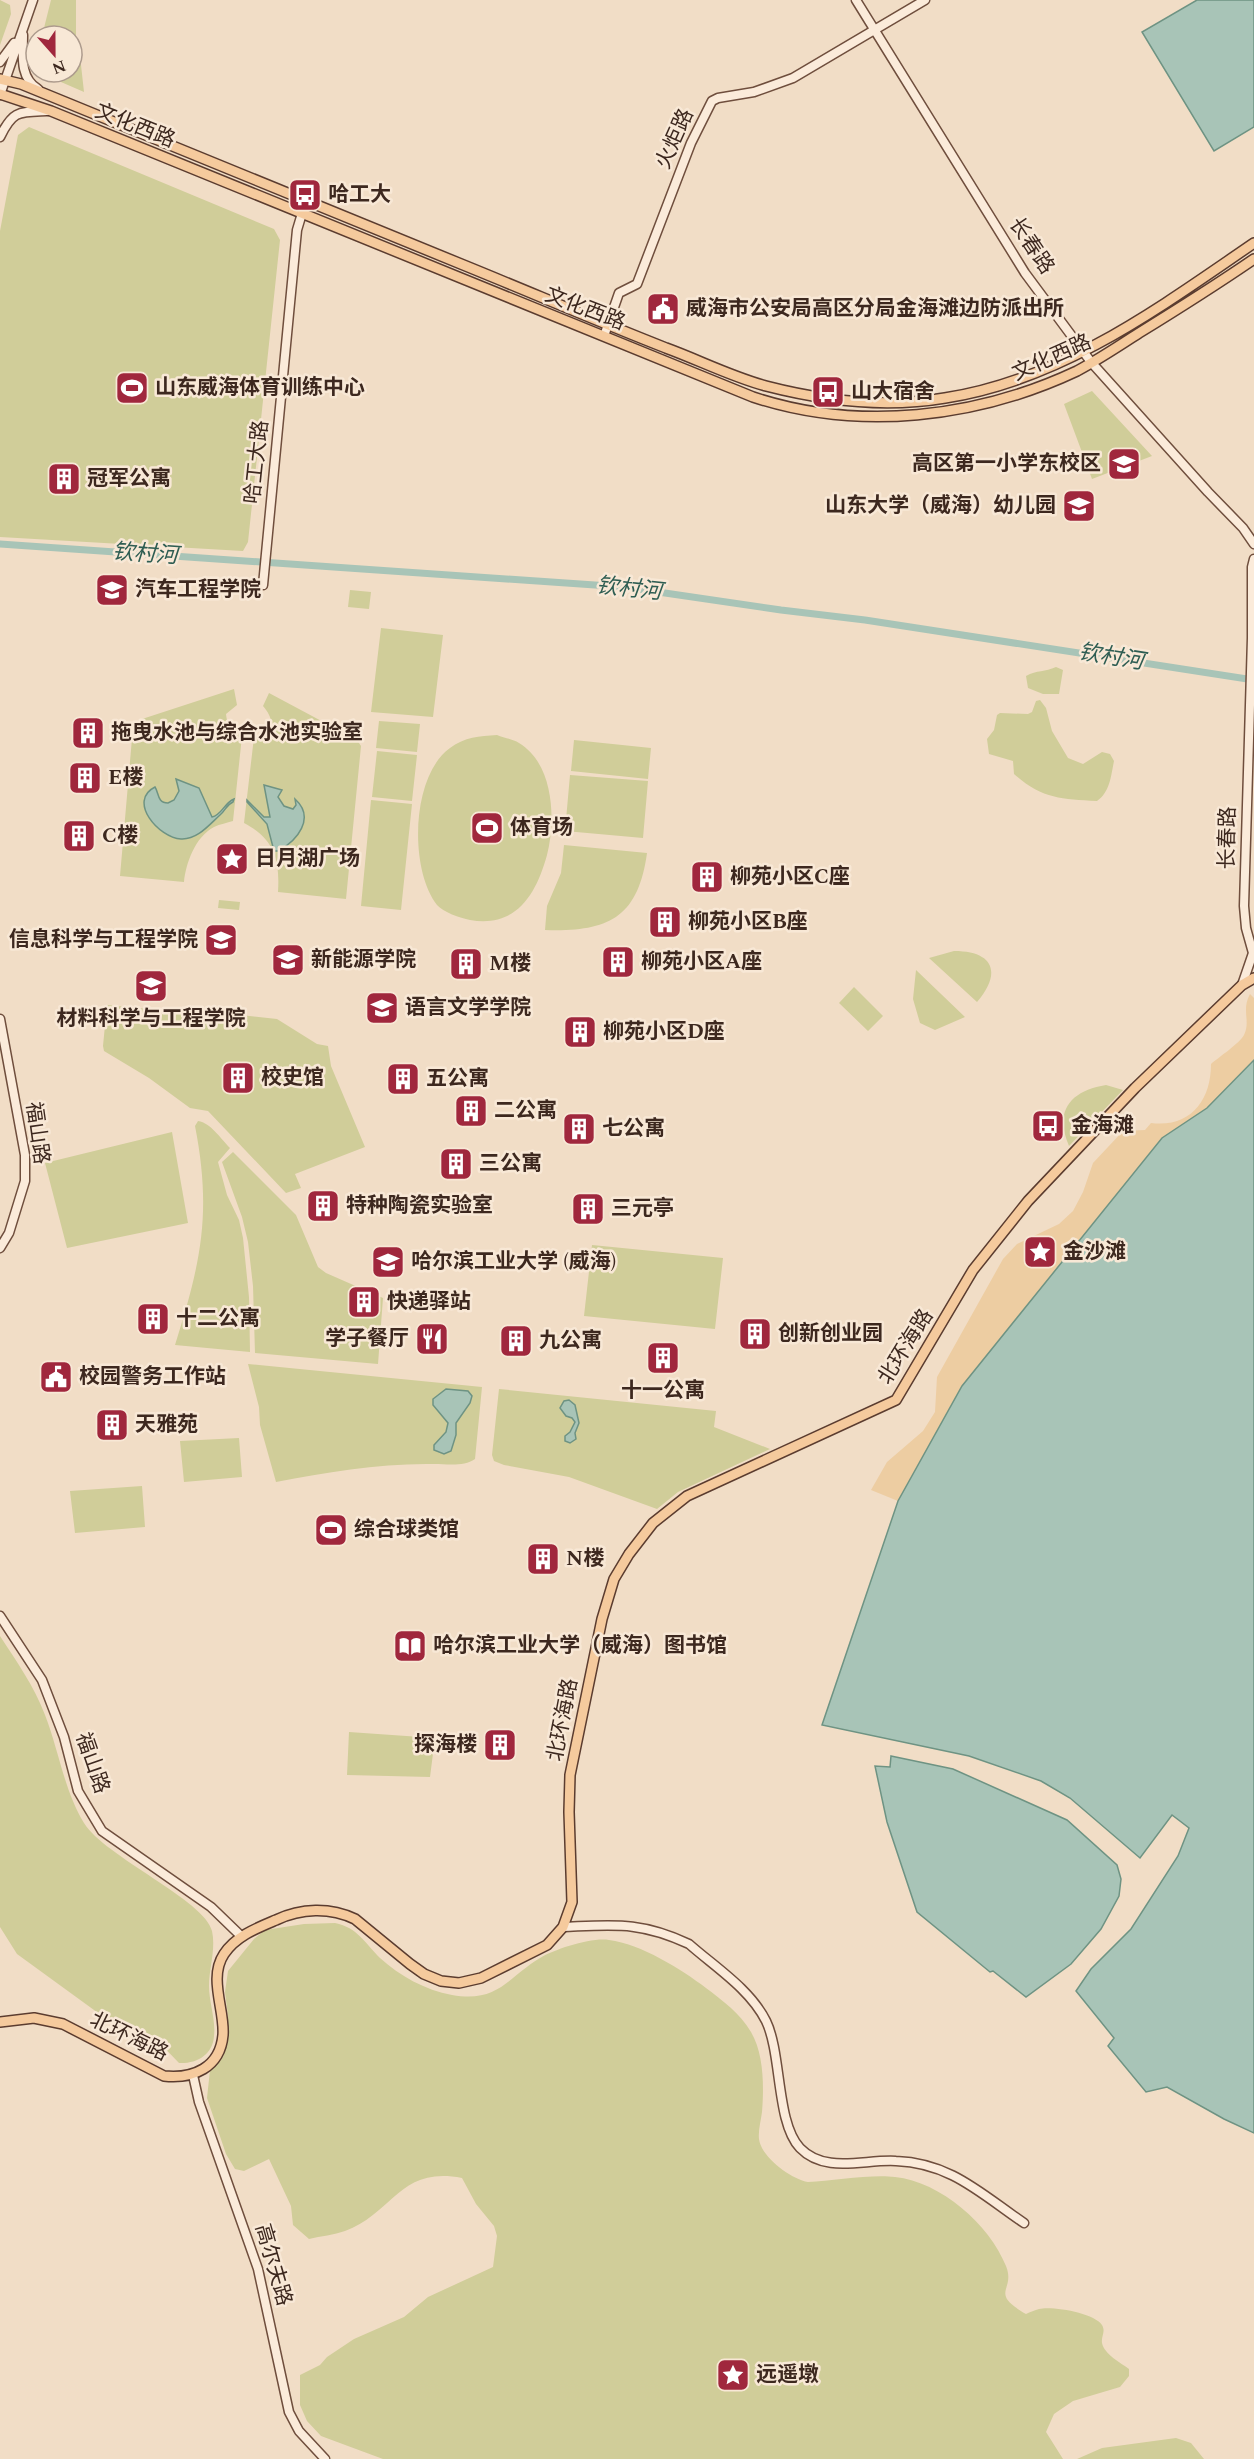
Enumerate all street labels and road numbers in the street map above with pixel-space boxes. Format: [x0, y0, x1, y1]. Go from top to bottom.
street label: 文化西路 [90, 95, 180, 157]
street label: 火炬路 [648, 104, 702, 174]
street label: 长春路 [1000, 211, 1062, 281]
street label: 文化西路 [540, 279, 630, 339]
street label: 文化西路 [1007, 326, 1097, 390]
street label: 哈工大路 [237, 419, 277, 505]
street label: 长春路 [1211, 806, 1245, 870]
street label: 福山路 [17, 1100, 57, 1166]
street label: 北环海路 [870, 1303, 942, 1391]
street label: 北环海路 [539, 1676, 587, 1764]
street label: 福山路 [67, 1728, 117, 1798]
street label: 北环海路 [84, 2004, 174, 2070]
street label: 高尔夫路 [246, 2220, 300, 2310]

